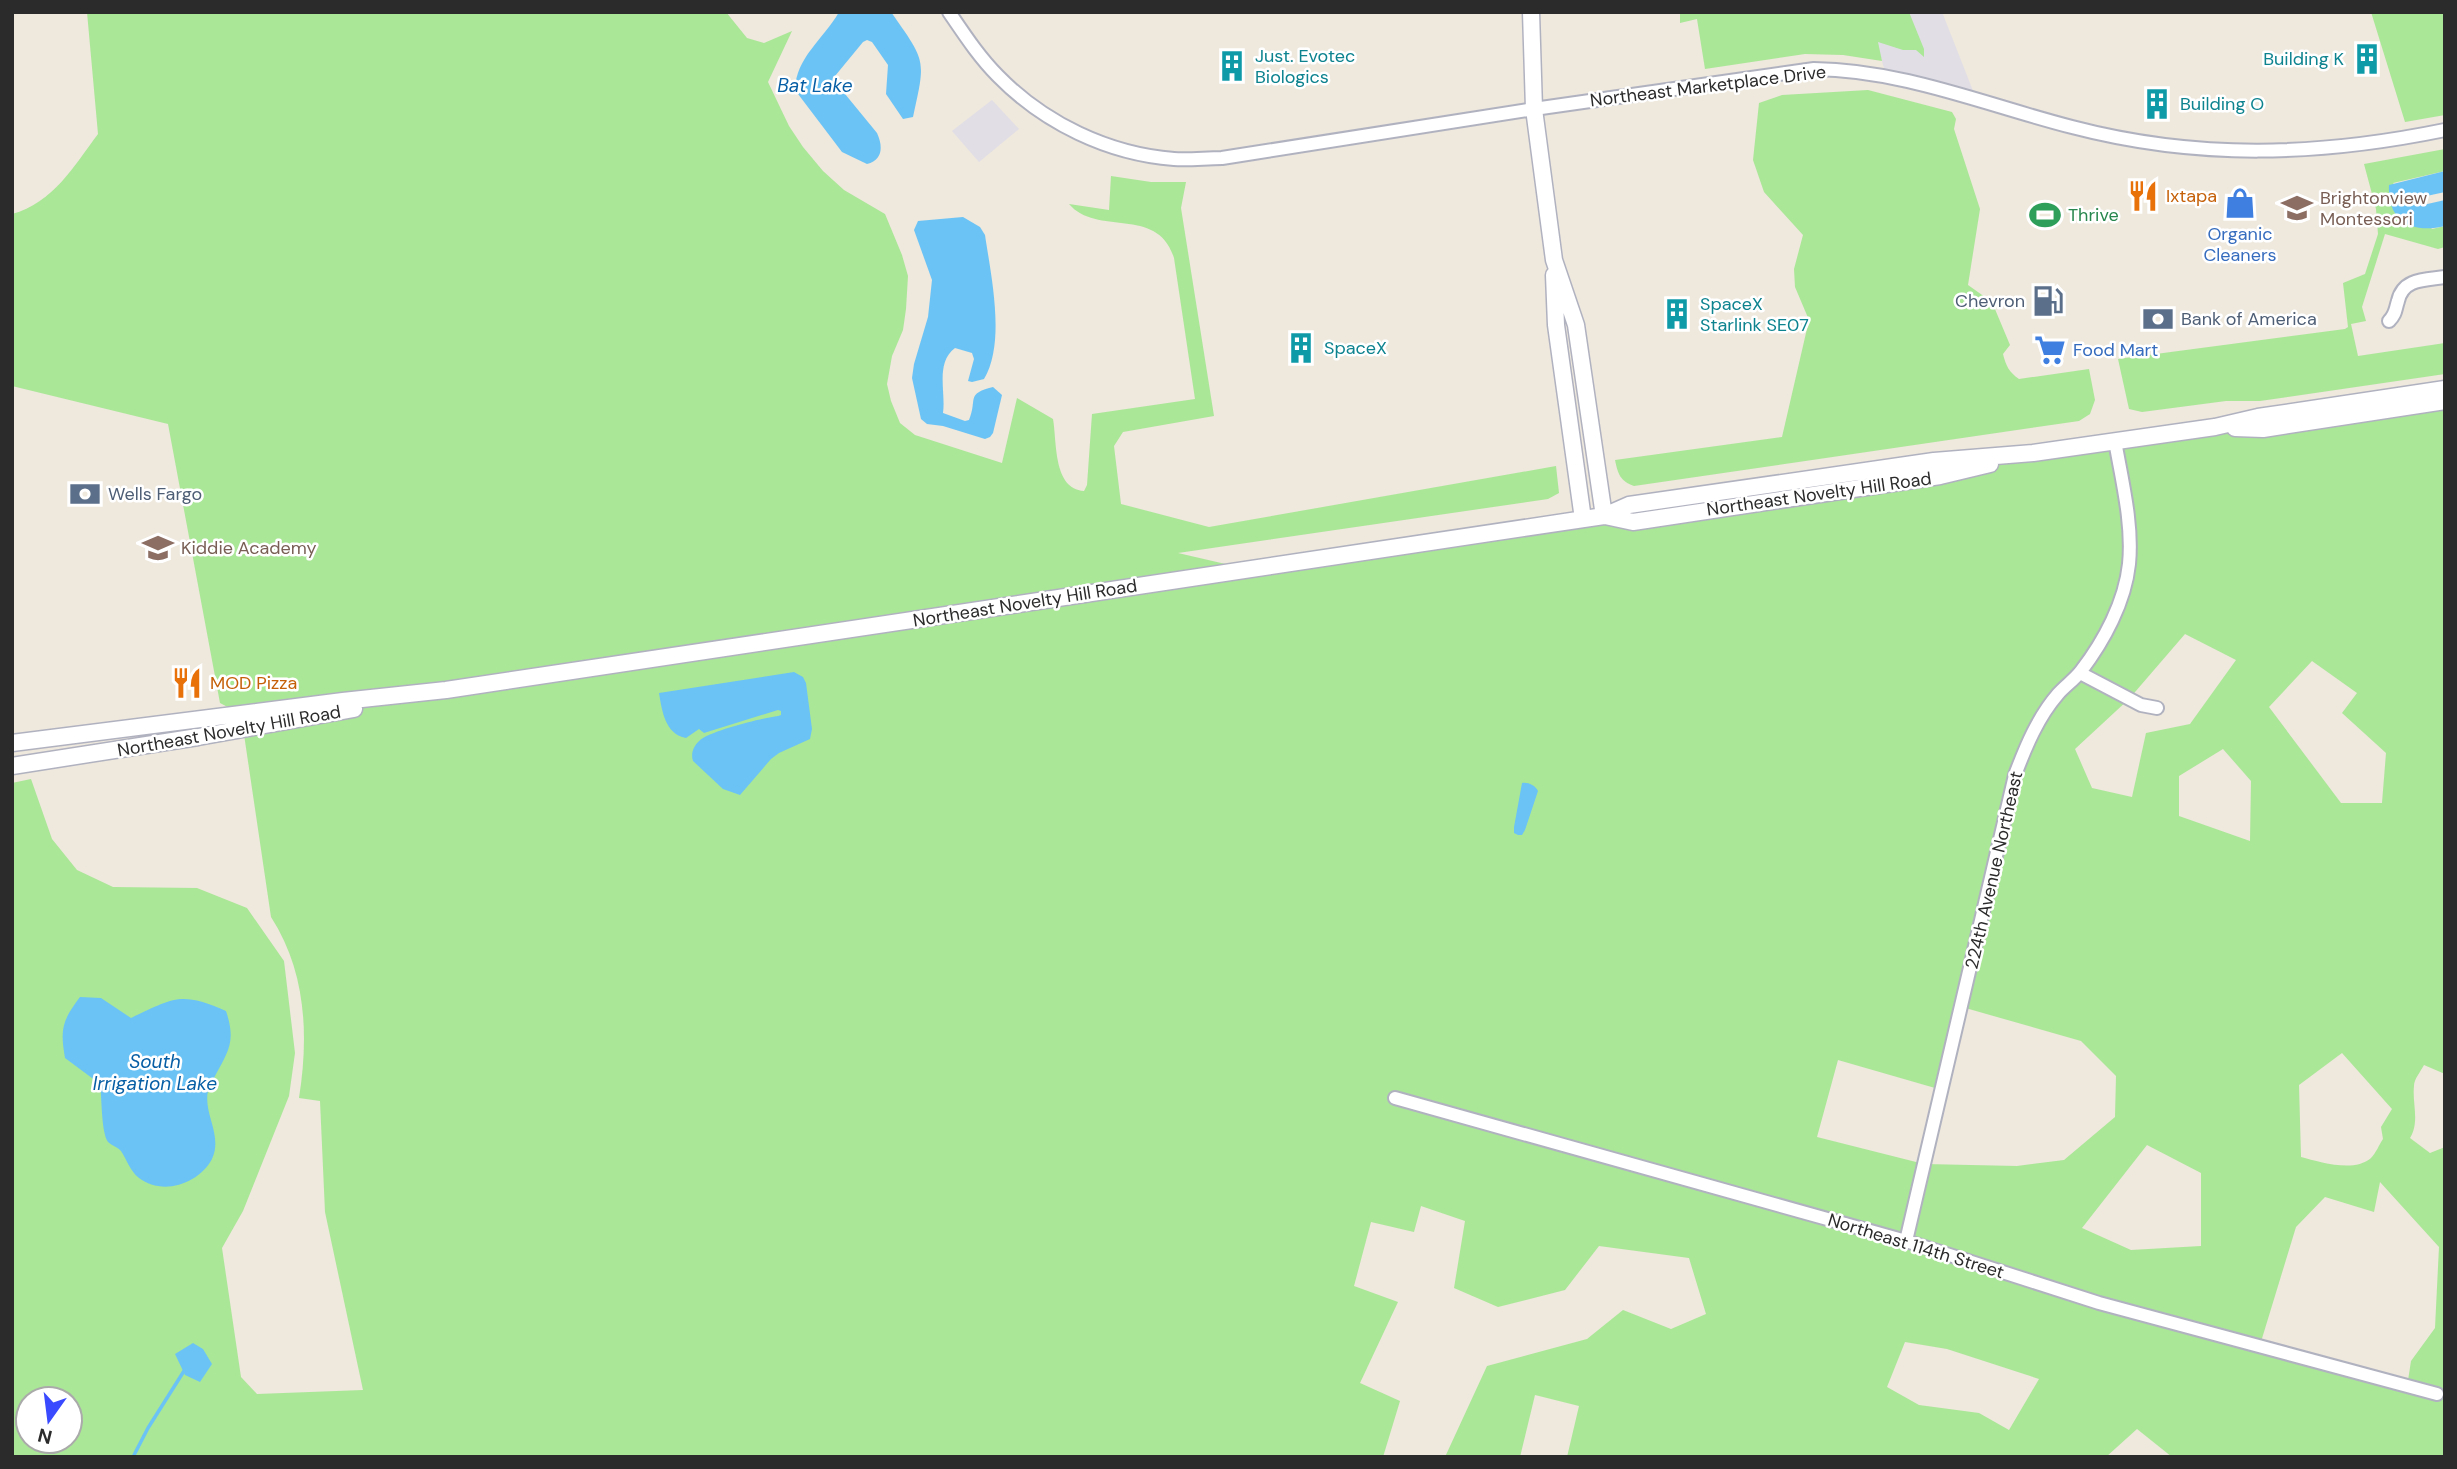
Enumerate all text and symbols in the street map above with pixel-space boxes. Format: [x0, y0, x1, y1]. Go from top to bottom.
building icon: Building K [2350, 42, 2384, 76]
place label: Just. Evotec Biologics [1255, 44, 1355, 89]
place label: Building K [2263, 47, 2344, 71]
building icon: Just. Evotec Biologics [1215, 49, 1249, 83]
street label: Northeast Marketplace Drive [1589, 60, 1827, 112]
water label: Bat Lake [777, 73, 853, 98]
building icon: Building O [2140, 87, 2174, 121]
place label: Building O [2180, 92, 2264, 116]
restaurant icon: Ixtapa [2126, 179, 2160, 213]
place label: Ixtapa [2166, 184, 2217, 208]
shop icon: Organic Cleaners [2223, 186, 2257, 220]
place label: Brightonview Montessori [2320, 186, 2428, 231]
school or university icon: Brightonview Montessori [2280, 191, 2314, 225]
sports icon: Thrive [2028, 198, 2062, 232]
place label: Thrive [2068, 203, 2119, 227]
place label: Organic Cleaners [2203, 222, 2277, 267]
fuel station icon: Chevron [2031, 284, 2065, 318]
place label: Chevron [1955, 289, 2025, 313]
place label: SpaceX Starlink SE07 [1700, 292, 1809, 337]
building icon: SpaceX Starlink SE07 [1660, 297, 1694, 331]
bank icon: Bank of America [2141, 302, 2175, 336]
place label: Bank of America [2181, 307, 2317, 331]
building icon: SpaceX [1284, 331, 1318, 365]
supermarket icon: Food Mart [2033, 333, 2067, 367]
place label: SpaceX [1324, 336, 1387, 360]
place label: Food Mart [2073, 338, 2158, 362]
street label: Northeast Novelty Hill Road [1705, 466, 1933, 522]
bank icon: Wells Fargo [68, 477, 102, 511]
place label: Wells Fargo [108, 482, 202, 506]
school or university icon: Kiddie Academy [141, 531, 175, 565]
place label: Kiddie Academy [181, 536, 317, 560]
street label: Northeast Novelty Hill Road [911, 573, 1139, 633]
restaurant icon: MOD Pizza [170, 666, 204, 700]
place label: MOD Pizza [210, 671, 297, 695]
street label: Northeast Novelty Hill Road [115, 699, 343, 763]
street label: 224th Avenue Northeast [1960, 769, 2028, 971]
water label: South Irrigation Lake [93, 1049, 217, 1096]
street label: Northeast 114th Street [1825, 1208, 2007, 1284]
north arrow [14, 1385, 84, 1455]
text: N [35, 1422, 55, 1450]

